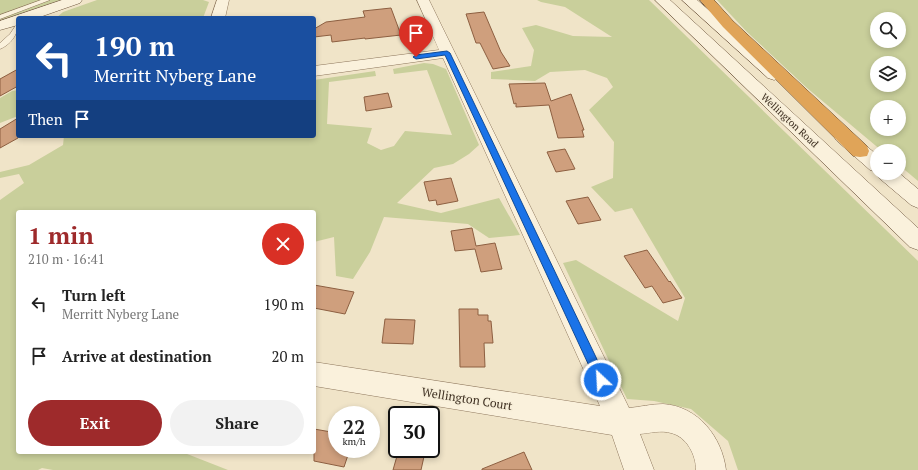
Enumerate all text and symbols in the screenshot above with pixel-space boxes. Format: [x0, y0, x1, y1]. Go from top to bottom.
map controls [870, 12, 906, 180]
button: search [870, 12, 906, 48]
pin [399, 16, 433, 57]
icon: arrive [405, 22, 427, 44]
text: 190 m [94, 27, 175, 64]
icon: left [28, 32, 80, 84]
button: layers [870, 56, 906, 92]
text: Merritt Nyberg Lane [94, 63, 256, 87]
street label: Wellington Road [758, 90, 821, 151]
button: + [870, 100, 906, 136]
icon: arrive [71, 108, 93, 130]
text: Then [28, 109, 63, 129]
button: − [870, 144, 906, 180]
text: 1 min [28, 219, 94, 251]
button: close [262, 223, 304, 265]
text: 210 m · 16:41 [28, 250, 105, 268]
text: Turn left [62, 285, 126, 305]
icon: left [28, 293, 50, 315]
text: 190 m [263, 294, 304, 314]
text: Merritt Nyberg Lane [62, 305, 179, 323]
icon: arrive [28, 345, 50, 367]
text: Arrive at destination [62, 346, 212, 366]
text: 20 m [271, 346, 304, 366]
position arrow [580, 359, 622, 401]
street label: Wellington Court [421, 384, 514, 413]
button: Exit [28, 400, 162, 446]
button: Share [170, 400, 304, 446]
speed limit sign: 30 [388, 406, 440, 458]
text: 22 [343, 413, 365, 440]
text: km/h [342, 435, 366, 448]

